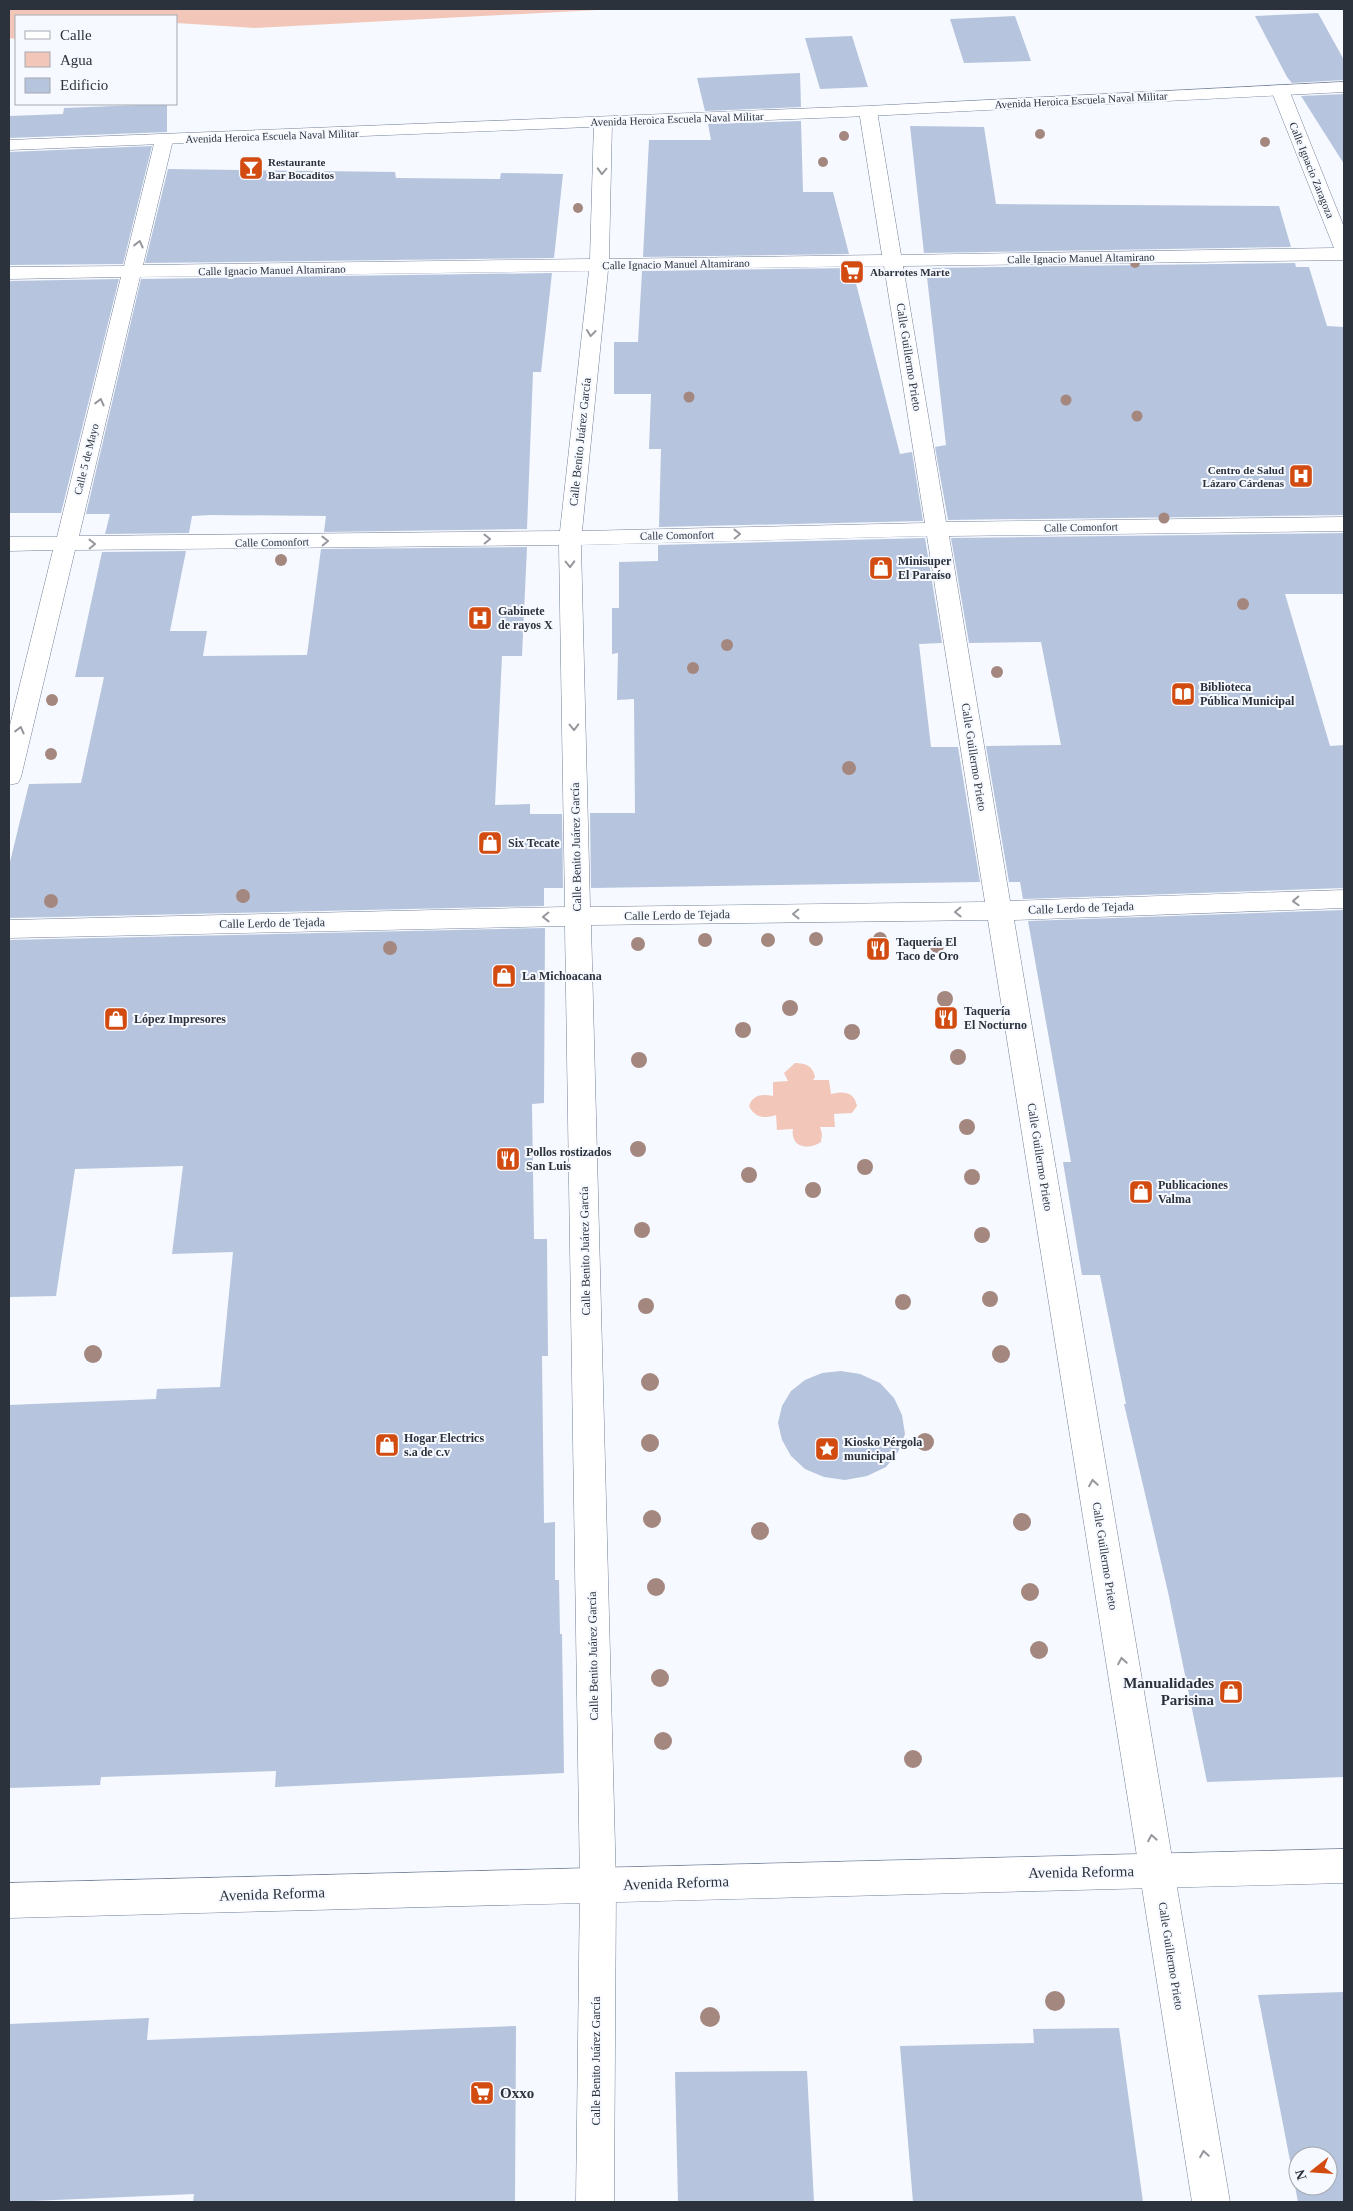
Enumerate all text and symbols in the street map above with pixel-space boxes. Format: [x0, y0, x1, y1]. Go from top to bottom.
legend [15, 15, 178, 105]
text: Calle [60, 27, 92, 43]
text: Agua [60, 52, 93, 68]
text: Edificio [60, 77, 108, 93]
street label: Avenida Heroica Escuela Naval Militar [994, 89, 1168, 111]
street label: Avenida Heroica Escuela Naval Militar [590, 110, 764, 128]
street label: Calle Ignacio Zaragoza [1287, 120, 1337, 220]
street label: Avenida Heroica Escuela Naval Militar [185, 127, 359, 145]
bar icon: Restaurante Bar Bocaditos [238, 155, 264, 181]
place label: Restaurante Bar Bocaditos [268, 156, 335, 181]
one-way arrow [596, 167, 607, 175]
one-way arrow [133, 239, 144, 248]
street label: Calle Ignacio Manuel Altamirano [1007, 251, 1155, 265]
street label: Calle Ignacio Manuel Altamirano [602, 257, 750, 271]
supermarket icon: Abarrotes Marte [839, 259, 865, 285]
street label: Calle Ignacio Manuel Altamirano [198, 263, 346, 277]
place label: Abarrotes Marte [870, 266, 950, 278]
street label: Calle Guillermo Prieto [894, 302, 924, 412]
one-way arrow [586, 329, 597, 337]
street label: Calle Benito Juárez García [566, 376, 594, 507]
one-way arrow [94, 397, 105, 406]
street label: Calle 5 de Mayo [71, 422, 101, 496]
hospital icon: Centro de Salud Lázaro Cárdenas [1288, 463, 1314, 489]
place label: Centro de Salud Lázaro Cárdenas [1203, 464, 1285, 489]
street label: Calle Comonfort [1044, 520, 1118, 534]
street label: Calle Comonfort [640, 528, 714, 542]
one-way arrow [734, 529, 742, 539]
one-way arrow [484, 534, 492, 544]
street label: Calle Comonfort [235, 535, 309, 549]
one-way arrow [322, 536, 329, 546]
one-way arrow [89, 539, 97, 549]
place label: Minisuper El Paraíso [898, 554, 952, 582]
shop icon: Minisuper El Paraíso [868, 555, 894, 581]
one-way arrow [565, 561, 575, 569]
place label: Gabinete de rayos X [498, 604, 553, 632]
hospital icon: Gabinete de rayos X [467, 605, 493, 631]
place label: Biblioteca Pública Municipal [1200, 680, 1295, 708]
library icon: Biblioteca Pública Municipal [1170, 681, 1196, 707]
street label: Calle Guillermo Prieto [959, 702, 989, 812]
one-way arrow [568, 723, 579, 731]
one-way arrow [14, 725, 25, 734]
street label: Calle Benito Juárez García [568, 782, 584, 912]
shop icon: Six Tecate [477, 830, 503, 856]
place label: Six Tecate [508, 836, 560, 850]
one-way arrow [1291, 896, 1299, 906]
street label: Calle Lerdo de Tejada [1028, 899, 1135, 917]
street label: Calle Lerdo de Tejada [624, 907, 731, 923]
one-way arrow [954, 907, 962, 917]
one-way arrow [791, 909, 799, 919]
one-way arrow [541, 912, 549, 922]
street label: Calle Lerdo de Tejada [219, 915, 326, 931]
place label: Taquería El Taco de Oro [896, 935, 959, 963]
restaurant icon: Taquería El Taco de Oro [865, 936, 891, 962]
shop icon: La Michoacana [491, 963, 517, 989]
place label: La Michoacana [522, 969, 602, 983]
place label: Taquería El Nocturno [964, 1004, 1027, 1032]
restaurant icon: Taquería El Nocturno [933, 1005, 959, 1031]
shop icon: López Impresores [103, 1006, 129, 1032]
place label: López Impresores [134, 1012, 226, 1026]
street label: Calle Guillermo Prieto [1025, 1102, 1055, 1212]
place label: Pollos rostizados San Luis [526, 1145, 612, 1173]
restaurant icon: Pollos rostizados San Luis [495, 1146, 521, 1172]
place label: Publicaciones Valma [1158, 1178, 1228, 1206]
shop icon: Publicaciones Valma [1128, 1179, 1154, 1205]
street label: Calle Benito Juárez García [577, 1186, 593, 1316]
place label: Hogar Electrics s.a de c.v [404, 1431, 484, 1459]
shop icon: Hogar Electrics s.a de c.v [374, 1432, 400, 1458]
place label: Kiosko Pérgola municipal [844, 1435, 922, 1463]
place icon: Kiosko Pérgola municipal [814, 1436, 840, 1462]
one-way arrow [1089, 1479, 1099, 1488]
street label: Calle Guillermo Prieto [1090, 1501, 1120, 1611]
street label: Calle Benito Juárez García [585, 1591, 601, 1721]
one-way arrow [1118, 1656, 1128, 1665]
place label: Manualidades Parisina [1123, 1675, 1214, 1708]
shop icon: Manualidades Parisina [1218, 1679, 1244, 1705]
one-way arrow [1148, 1834, 1158, 1843]
street label: Avenida Reforma [1028, 1863, 1134, 1881]
street label: Avenida Reforma [623, 1873, 730, 1893]
street label: Avenida Reforma [219, 1884, 326, 1904]
street label: Calle Guillermo Prieto [1156, 1901, 1186, 2011]
street label: Calle Benito Juárez García [589, 1996, 603, 2125]
supermarket icon: Oxxo [469, 2080, 495, 2106]
place label: Oxxo [500, 2085, 534, 2101]
north arrow [1288, 2146, 1338, 2196]
one-way arrow [1199, 2150, 1209, 2159]
text: N [1292, 2168, 1310, 2182]

